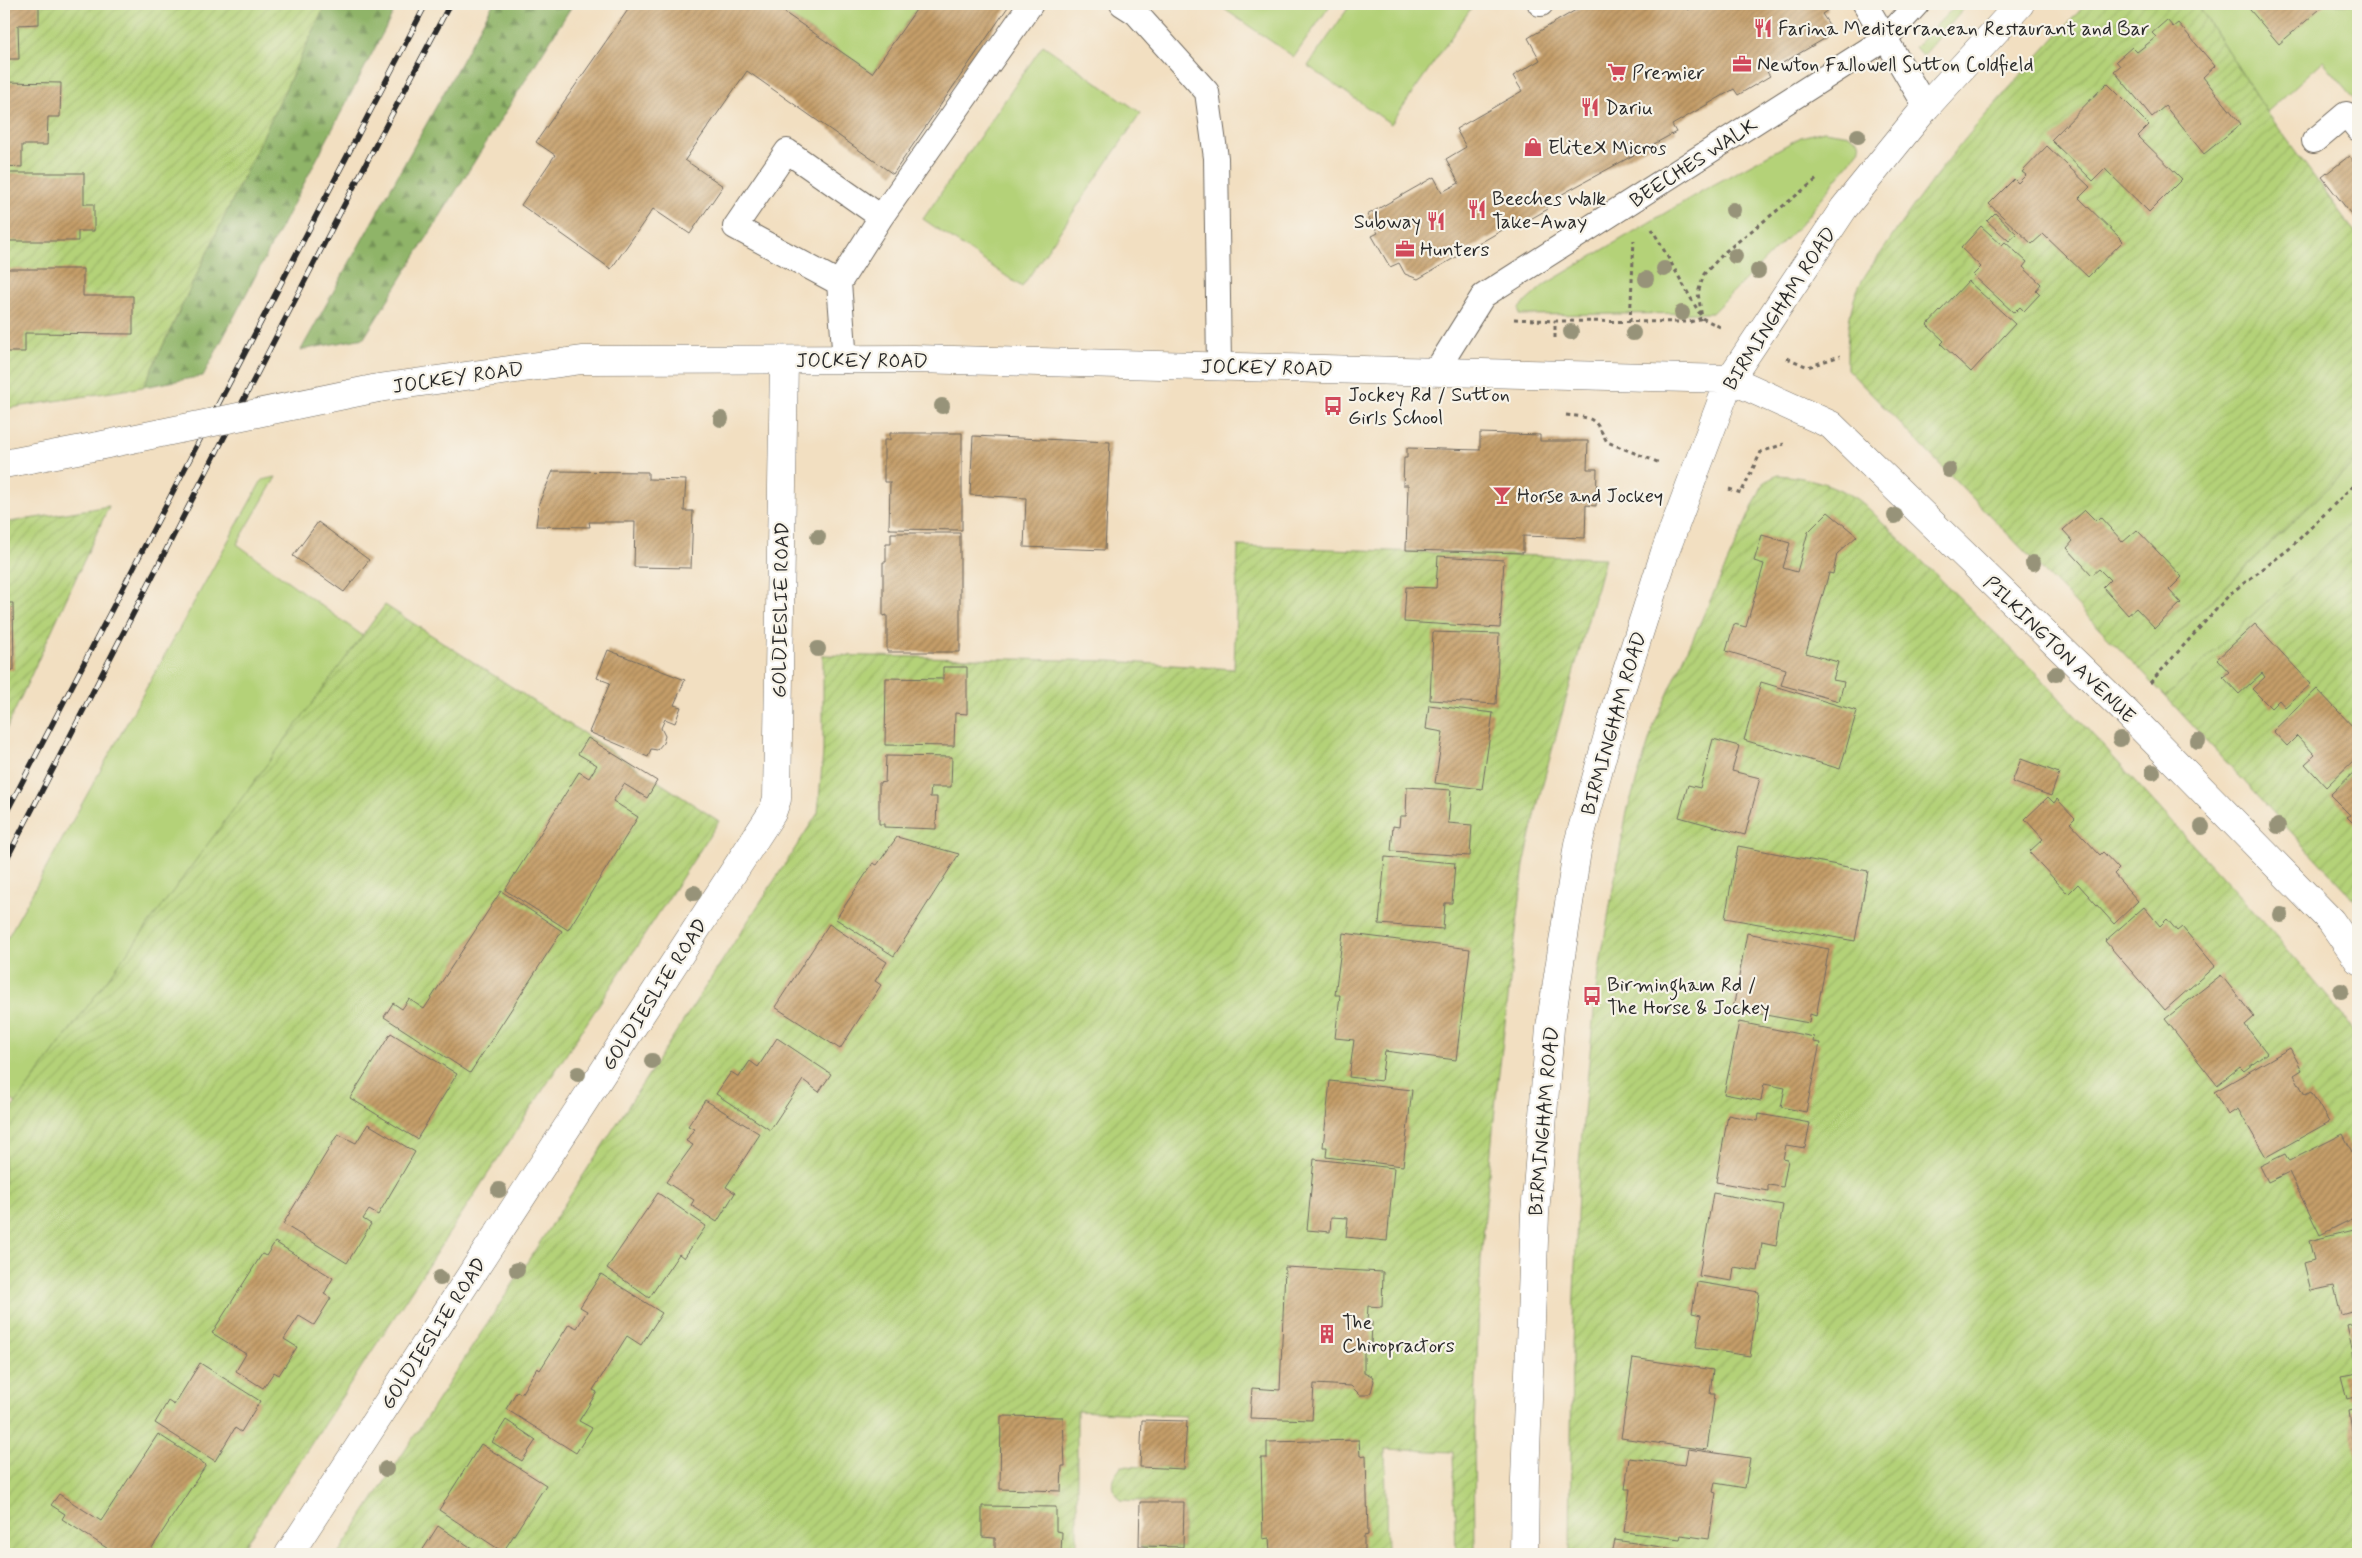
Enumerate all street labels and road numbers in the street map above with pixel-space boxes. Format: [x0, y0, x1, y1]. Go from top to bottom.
street label: BEECHES WALK [1625, 112, 1763, 215]
street label: BIRMINGHAM ROAD [1717, 222, 1843, 396]
street label: JOCKEY ROAD [796, 348, 928, 375]
street label: JOCKEY ROAD [1201, 354, 1333, 383]
street label: JOCKEY ROAD [391, 356, 525, 401]
street label: GOLDIESLIE ROAD [766, 522, 797, 698]
street label: PILKINGTON AVENUE [1977, 570, 2141, 730]
street label: BIRMINGHAM ROAD [1575, 628, 1654, 818]
street label: GOLDIESLIE ROAD [596, 914, 715, 1076]
street label: BIRMINGHAM ROAD [1523, 1025, 1566, 1217]
street label: GOLDIESLIE ROAD [375, 1253, 494, 1415]

